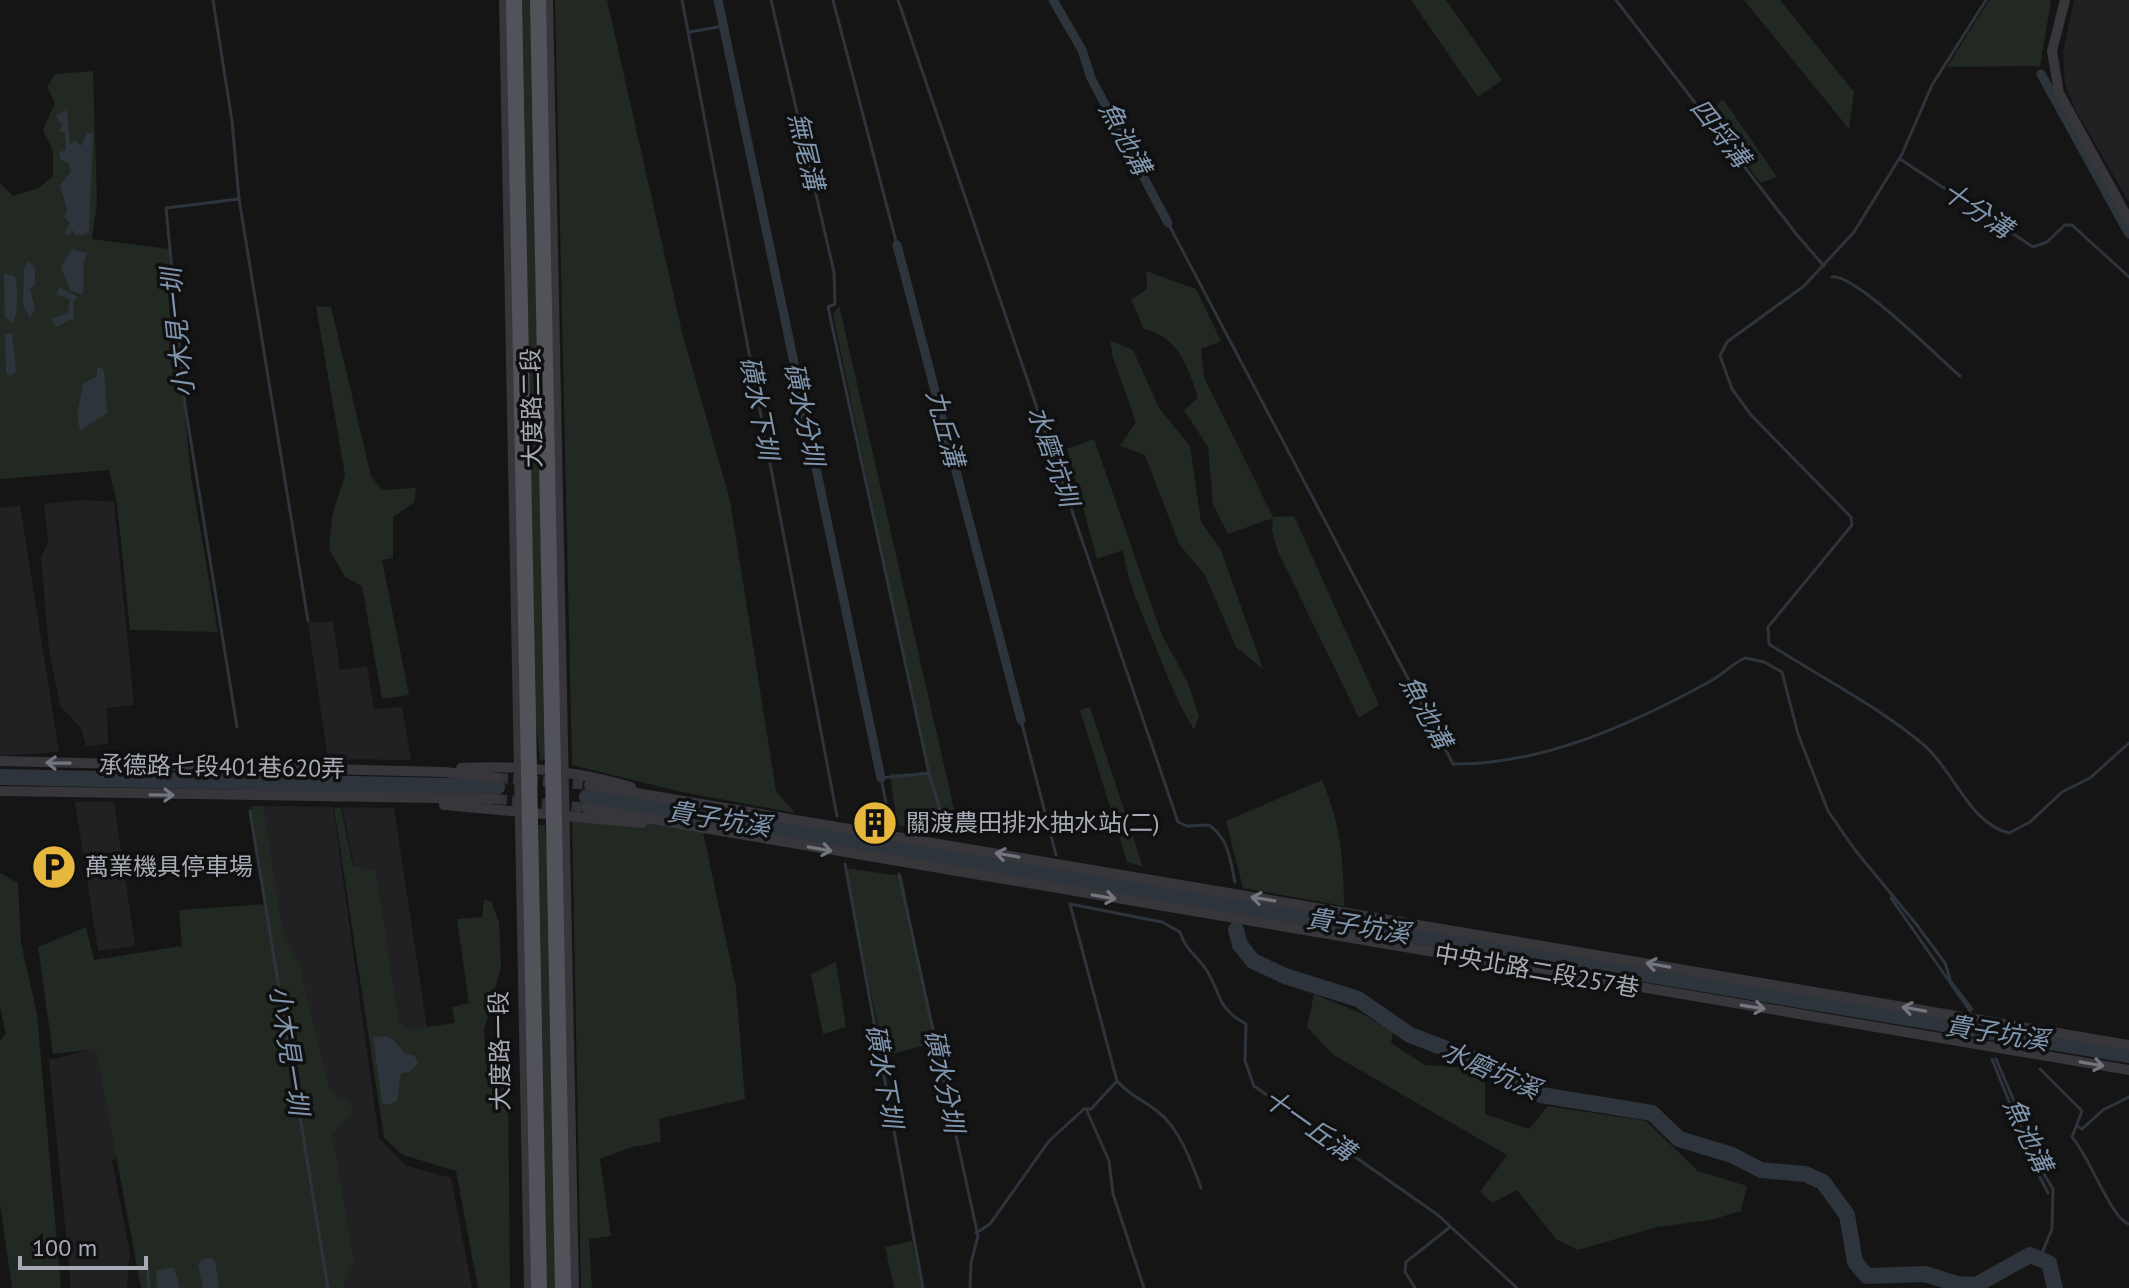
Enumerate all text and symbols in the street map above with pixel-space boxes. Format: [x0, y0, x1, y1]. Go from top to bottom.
water label: 四埒溝 [1683, 92, 1760, 177]
water label: 魚池溝 [1093, 96, 1160, 183]
water label: 無尾溝 [782, 109, 832, 196]
water label: 十分溝 [1936, 174, 2022, 247]
water label: 小木見一圳 [154, 263, 201, 399]
street label: 大度路二段 [515, 348, 548, 468]
water label: 磺水下圳 [733, 354, 786, 466]
water label: 磺水分圳 [778, 360, 832, 472]
water label: 九丘溝 [919, 386, 973, 474]
water label: 水磨坑圳 [1021, 401, 1087, 514]
water label: 魚池溝 [1394, 670, 1461, 757]
street label: 承德路七段401巷620弄 [99, 749, 346, 784]
one-way arrow [45, 755, 72, 771]
one-way arrow [148, 787, 175, 802]
water label: 貴子坑溪 [665, 794, 777, 844]
building icon: 關渡農田排水抽水站(二) [851, 799, 899, 847]
place label: 關渡農田排水抽水站(二) [906, 807, 1159, 838]
parking icon: 萬業機具停車場 [30, 843, 78, 891]
one-way arrow [807, 843, 833, 858]
one-way arrow [995, 847, 1020, 862]
place label: 萬業機具停車場 [85, 851, 253, 882]
one-way arrow [1091, 891, 1117, 906]
one-way arrow [1251, 891, 1276, 906]
water label: 貴子坑溪 [1304, 901, 1416, 951]
street label: 中央北路二段257巷 [1432, 937, 1642, 1004]
one-way arrow [1645, 957, 1671, 972]
water label: 小木見一圳 [263, 983, 317, 1121]
street label: 大度路一段 [483, 991, 516, 1111]
one-way arrow [1740, 1000, 1765, 1015]
one-way arrow [1902, 1000, 1927, 1015]
water label: 貴子坑溪 [1943, 1008, 2055, 1058]
water label: 磺水下圳 [859, 1022, 910, 1134]
water label: 磺水分圳 [918, 1027, 972, 1139]
water label: 水磨坑溪 [1437, 1033, 1549, 1107]
one-way arrow [2079, 1057, 2104, 1072]
water label: 十一丘溝 [1257, 1081, 1365, 1170]
water label: 魚池溝 [1997, 1092, 2062, 1181]
scale bar [20, 1220, 146, 1270]
text: 100 m [32, 1232, 97, 1263]

